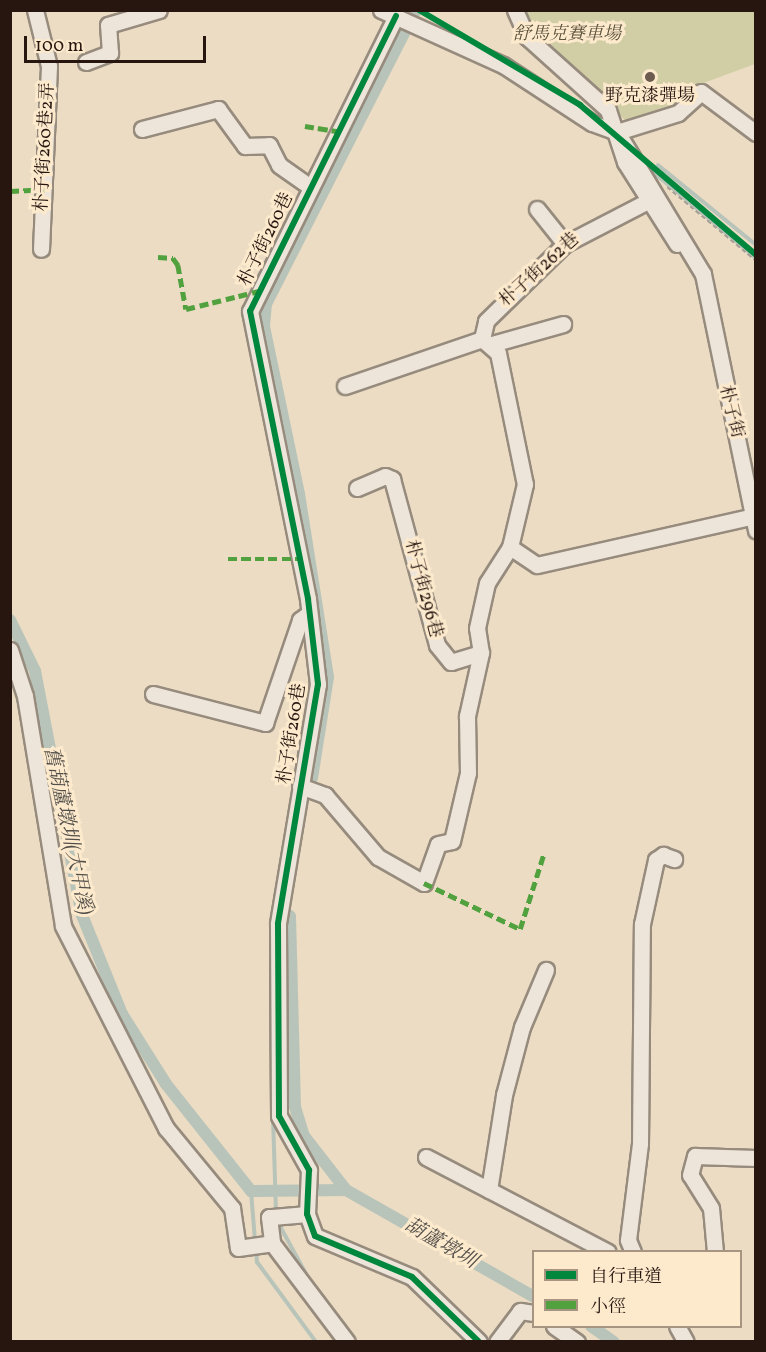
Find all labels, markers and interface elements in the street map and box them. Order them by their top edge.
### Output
scale bar [27,24,208,62]
park label: 舒馬克賽車場 [513,24,621,46]
text: 100 m [35,34,84,59]
marker: 野克漆彈場 [643,70,657,84]
street label: 朴子街260巷2弄 [32,82,60,212]
place label: 野克漆彈場 [605,86,695,108]
street label: 朴子街260巷 [235,190,299,290]
street label: 朴子街262巷 [495,229,585,313]
street label: 朴子街 [713,383,747,441]
street label: 朴子街296巷 [399,538,445,640]
street label: 朴子街260巷 [274,682,312,786]
water label: 舊葫蘆墩圳(大甲溪) [37,744,97,918]
water label: 葫蘆墩圳 [399,1214,481,1274]
legend [532,1250,742,1328]
text: 自行車道 [590,1265,662,1290]
text: 小徑 [590,1295,626,1320]

